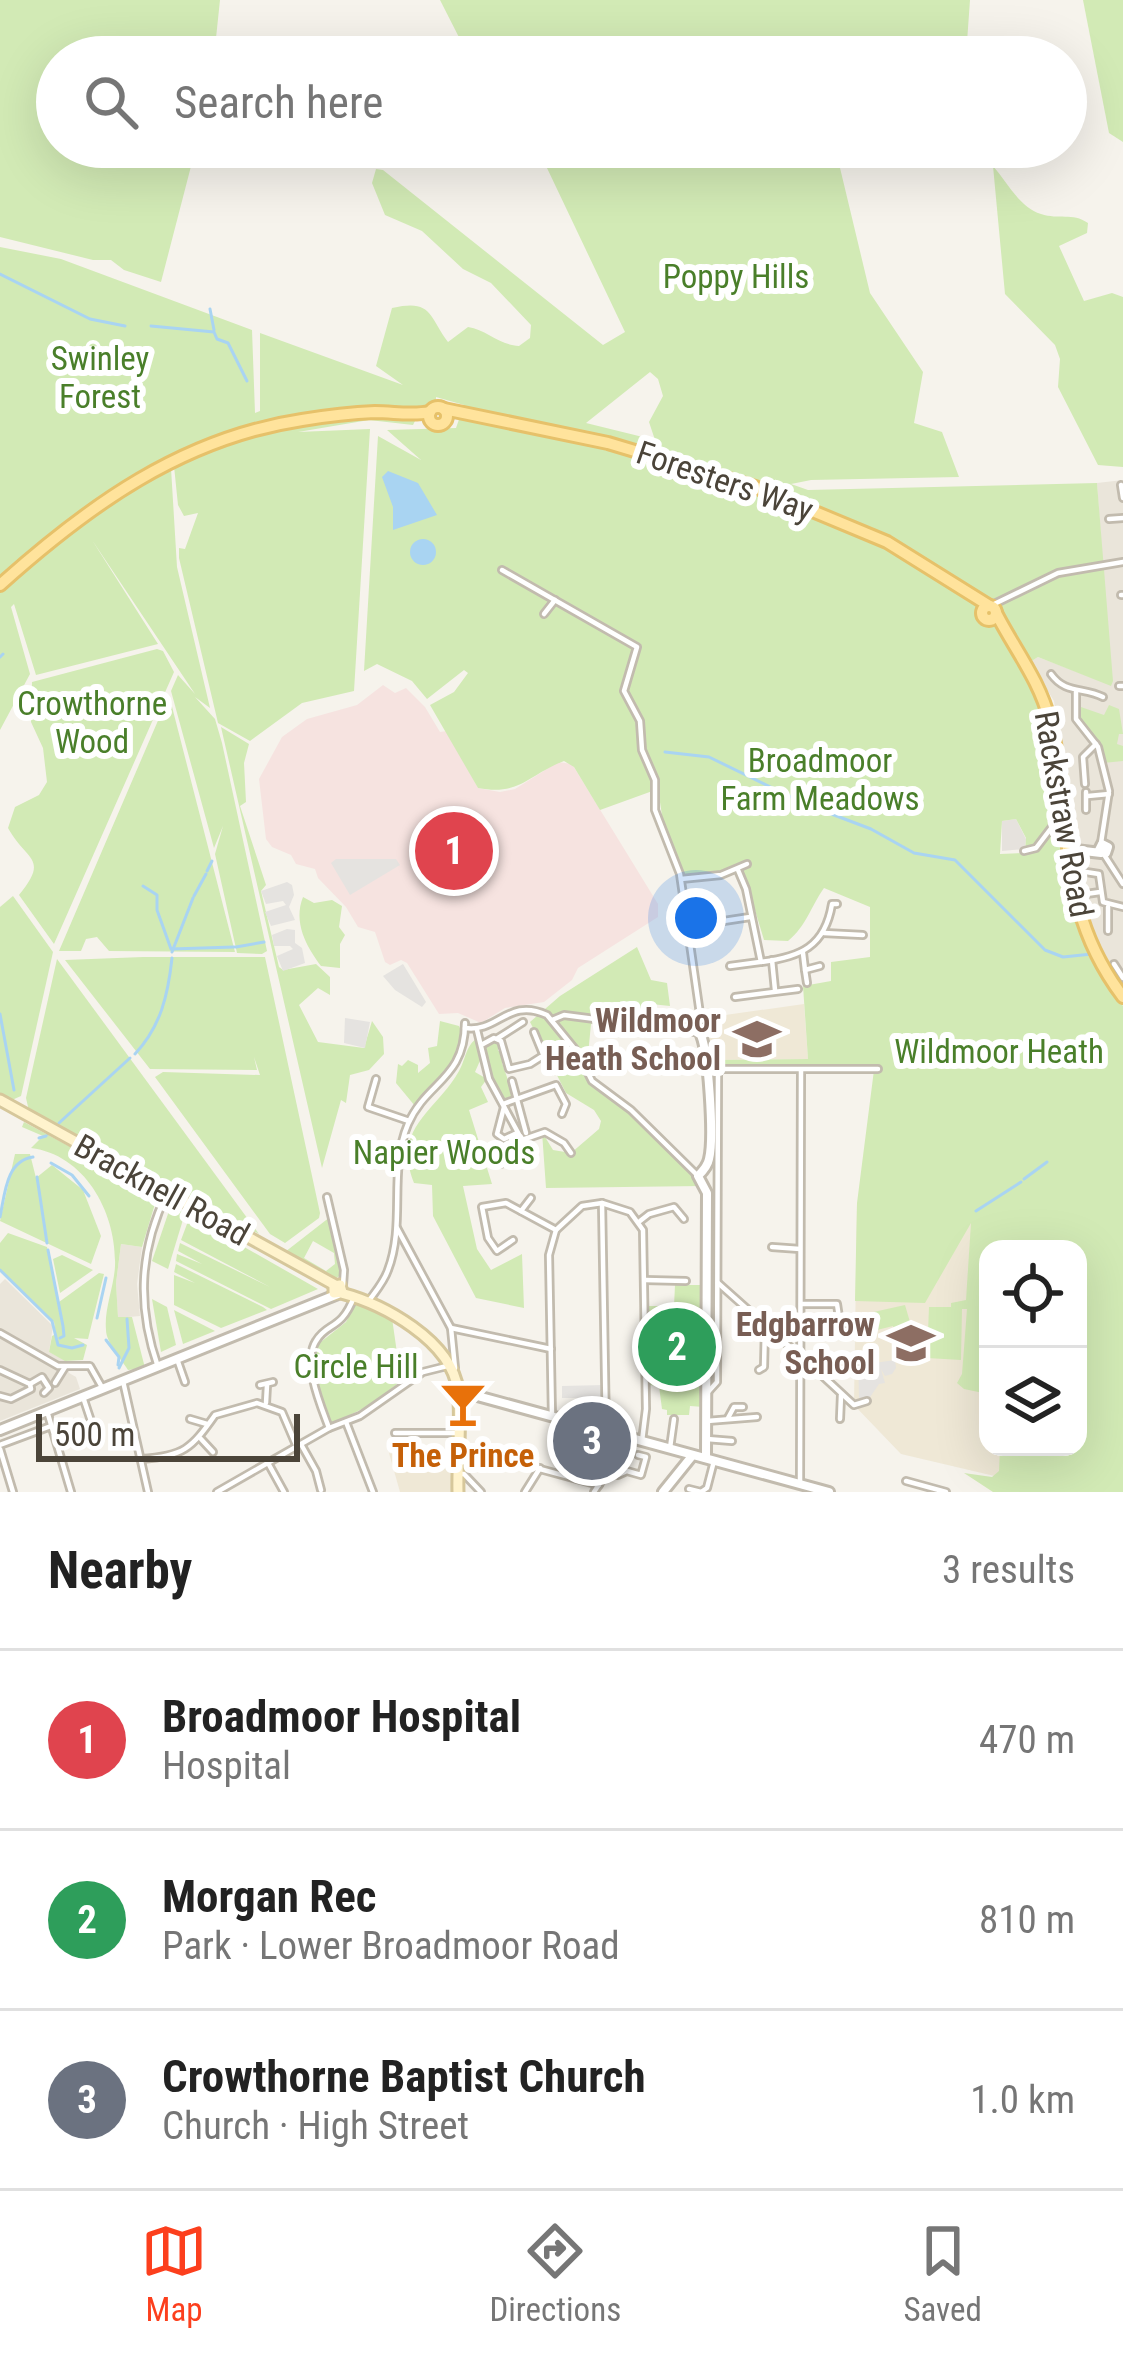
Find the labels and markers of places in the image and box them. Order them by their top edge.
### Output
pin: 1 [415,806,493,896]
place label: Wildmoor Heath School [545,1001,721,1078]
school or university icon: Wildmoor Heath School [732,1014,782,1064]
pin: 2 [638,1302,716,1392]
place label: Edgbarrow School [736,1305,875,1382]
school or university icon: Edgbarrow School [886,1318,936,1368]
bar icon: The Prince [438,1379,488,1429]
pin: 3 [553,1396,631,1486]
place label: The Prince [392,1436,534,1475]

